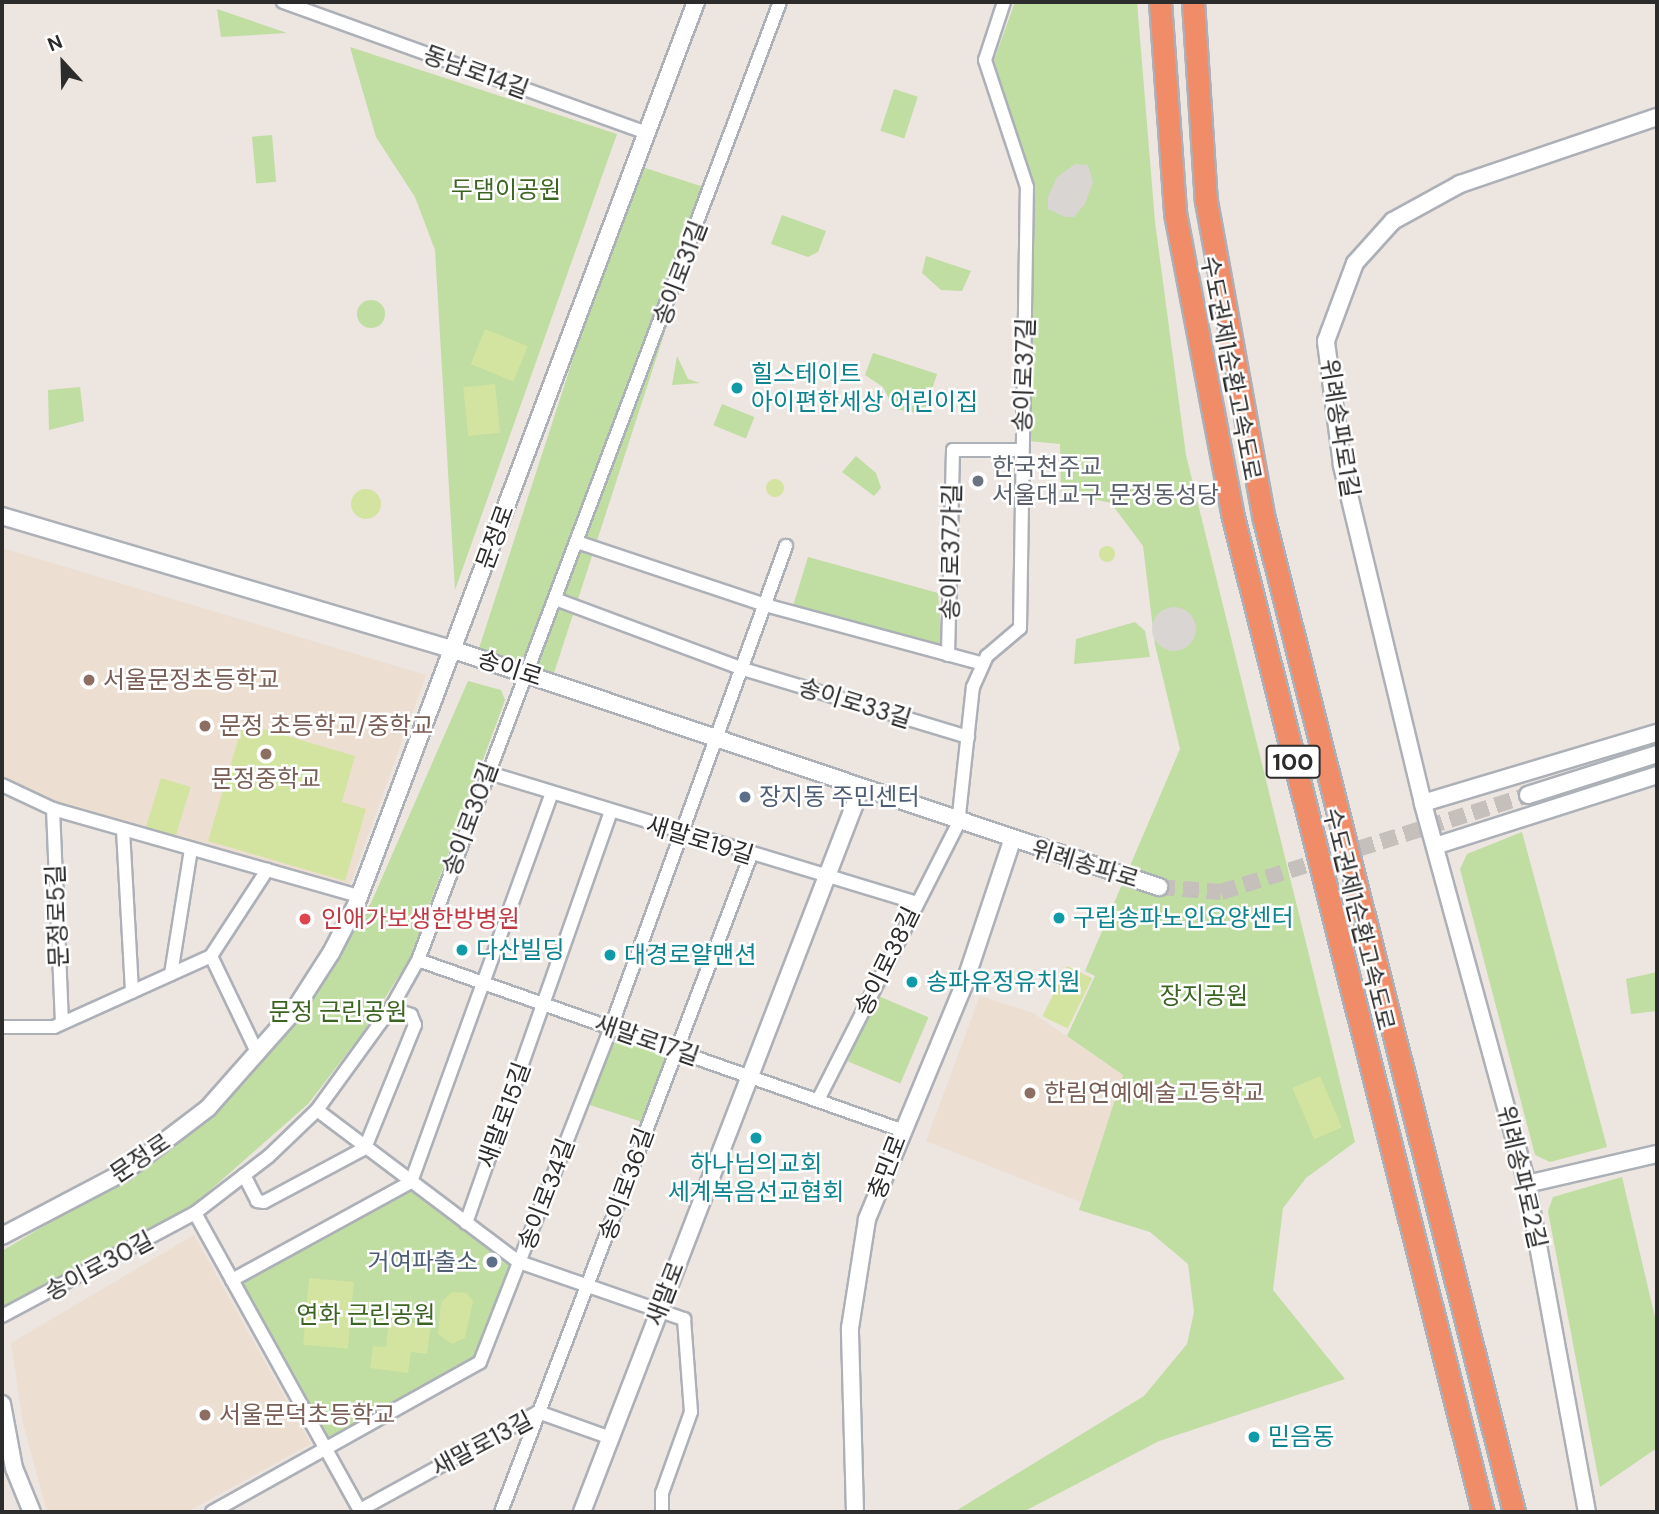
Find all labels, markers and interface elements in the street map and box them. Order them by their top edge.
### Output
north arrow [28,28,98,98]
text: N [44,29,66,57]
street label: 동남로14길 [419,40,533,104]
park label: 두댐이공원 [451,176,561,204]
street label: 송이로31길 [647,217,713,329]
street label: 수도권제1순환고속도로 [1195,253,1267,483]
street label: 송이로37길 [1008,317,1040,433]
street label: 위례송파로1길 [1315,357,1365,499]
place label: 힐스테이트 아이편한세상 어린이집 [751,360,978,416]
marker: 힐스테이트 아이편한세상 어린이집 [729,380,745,396]
place label: 한국천주교 서울대교구 문정동성당 [992,453,1219,509]
marker: 한국천주교 서울대교구 문정동성당 [970,473,986,489]
street label: 송이로37가길 [935,483,967,621]
street label: 문정로 [470,501,520,573]
street label: 송이로 [474,644,546,692]
place label: 서울문정초등학교 [103,666,280,694]
marker: 서울문정초등학교 [81,672,97,688]
street label: 송이로33길 [795,672,915,734]
place label: 문정 초등학교/중학교 [219,712,434,740]
marker: 문정 초등학교/중학교 [197,718,213,734]
road number: 100 [1265,742,1321,782]
marker: 문정중학교 [258,746,274,762]
street label: 송이로30길 [436,758,504,880]
place label: 문정중학교 [211,765,321,793]
place label: 장지동 주민센터 [759,783,920,811]
marker: 장지동 주민센터 [737,789,753,805]
street label: 수도권제1순환고속도로 [1317,805,1401,1033]
street label: 새말로19길 [643,810,757,870]
street label: 위례송파로 [1028,834,1142,894]
street label: 문정로5길 [41,864,73,968]
street label: 송이로38길 [848,902,926,1020]
place label: 구립송파노인요양센터 [1073,904,1294,932]
place label: 인애가보생한방병원 [321,905,520,933]
marker: 인애가보생한방병원 [295,909,315,929]
marker: 구립송파노인요양센터 [1051,910,1067,926]
place label: 다산빌딩 [476,936,564,964]
place label: 대경로얄맨션 [624,941,756,969]
marker: 다산빌딩 [454,942,470,958]
marker: 대경로얄맨션 [602,947,618,963]
place label: 송파유정유치원 [926,968,1081,996]
marker: 송파유정유치원 [904,974,920,990]
park label: 장지공원 [1160,982,1248,1010]
park label: 문정 근린공원 [269,998,407,1026]
street label: 새말로17길 [591,1009,703,1071]
street label: 새말로15길 [472,1058,536,1172]
place label: 한림연예예술고등학교 [1044,1079,1265,1107]
marker: 한림연예예술고등학교 [1022,1085,1038,1101]
street label: 위례송파로2길 [1492,1102,1552,1252]
street label: 송이로36길 [592,1124,660,1244]
street label: 문정로 [104,1128,176,1188]
marker: 하나님의교회 세계복음선교협회 [748,1130,764,1146]
street label: 충민로 [862,1131,912,1203]
street label: 송이로34길 [512,1134,580,1254]
place label: 하나님의교회 세계복음선교협회 [668,1150,844,1206]
street label: 송이로30길 [40,1225,158,1307]
place label: 거여파출소 [368,1248,478,1276]
marker: 거여파출소 [484,1254,500,1270]
street label: 새말로 [640,1258,690,1330]
park label: 연화 근린공원 [297,1301,435,1329]
place label: 서울문덕초등학교 [219,1401,396,1429]
street label: 새말로13길 [427,1405,537,1483]
marker: 서울문덕초등학교 [197,1407,213,1423]
place label: 믿음동 [1268,1423,1334,1451]
marker: 믿음동 [1246,1429,1262,1445]

